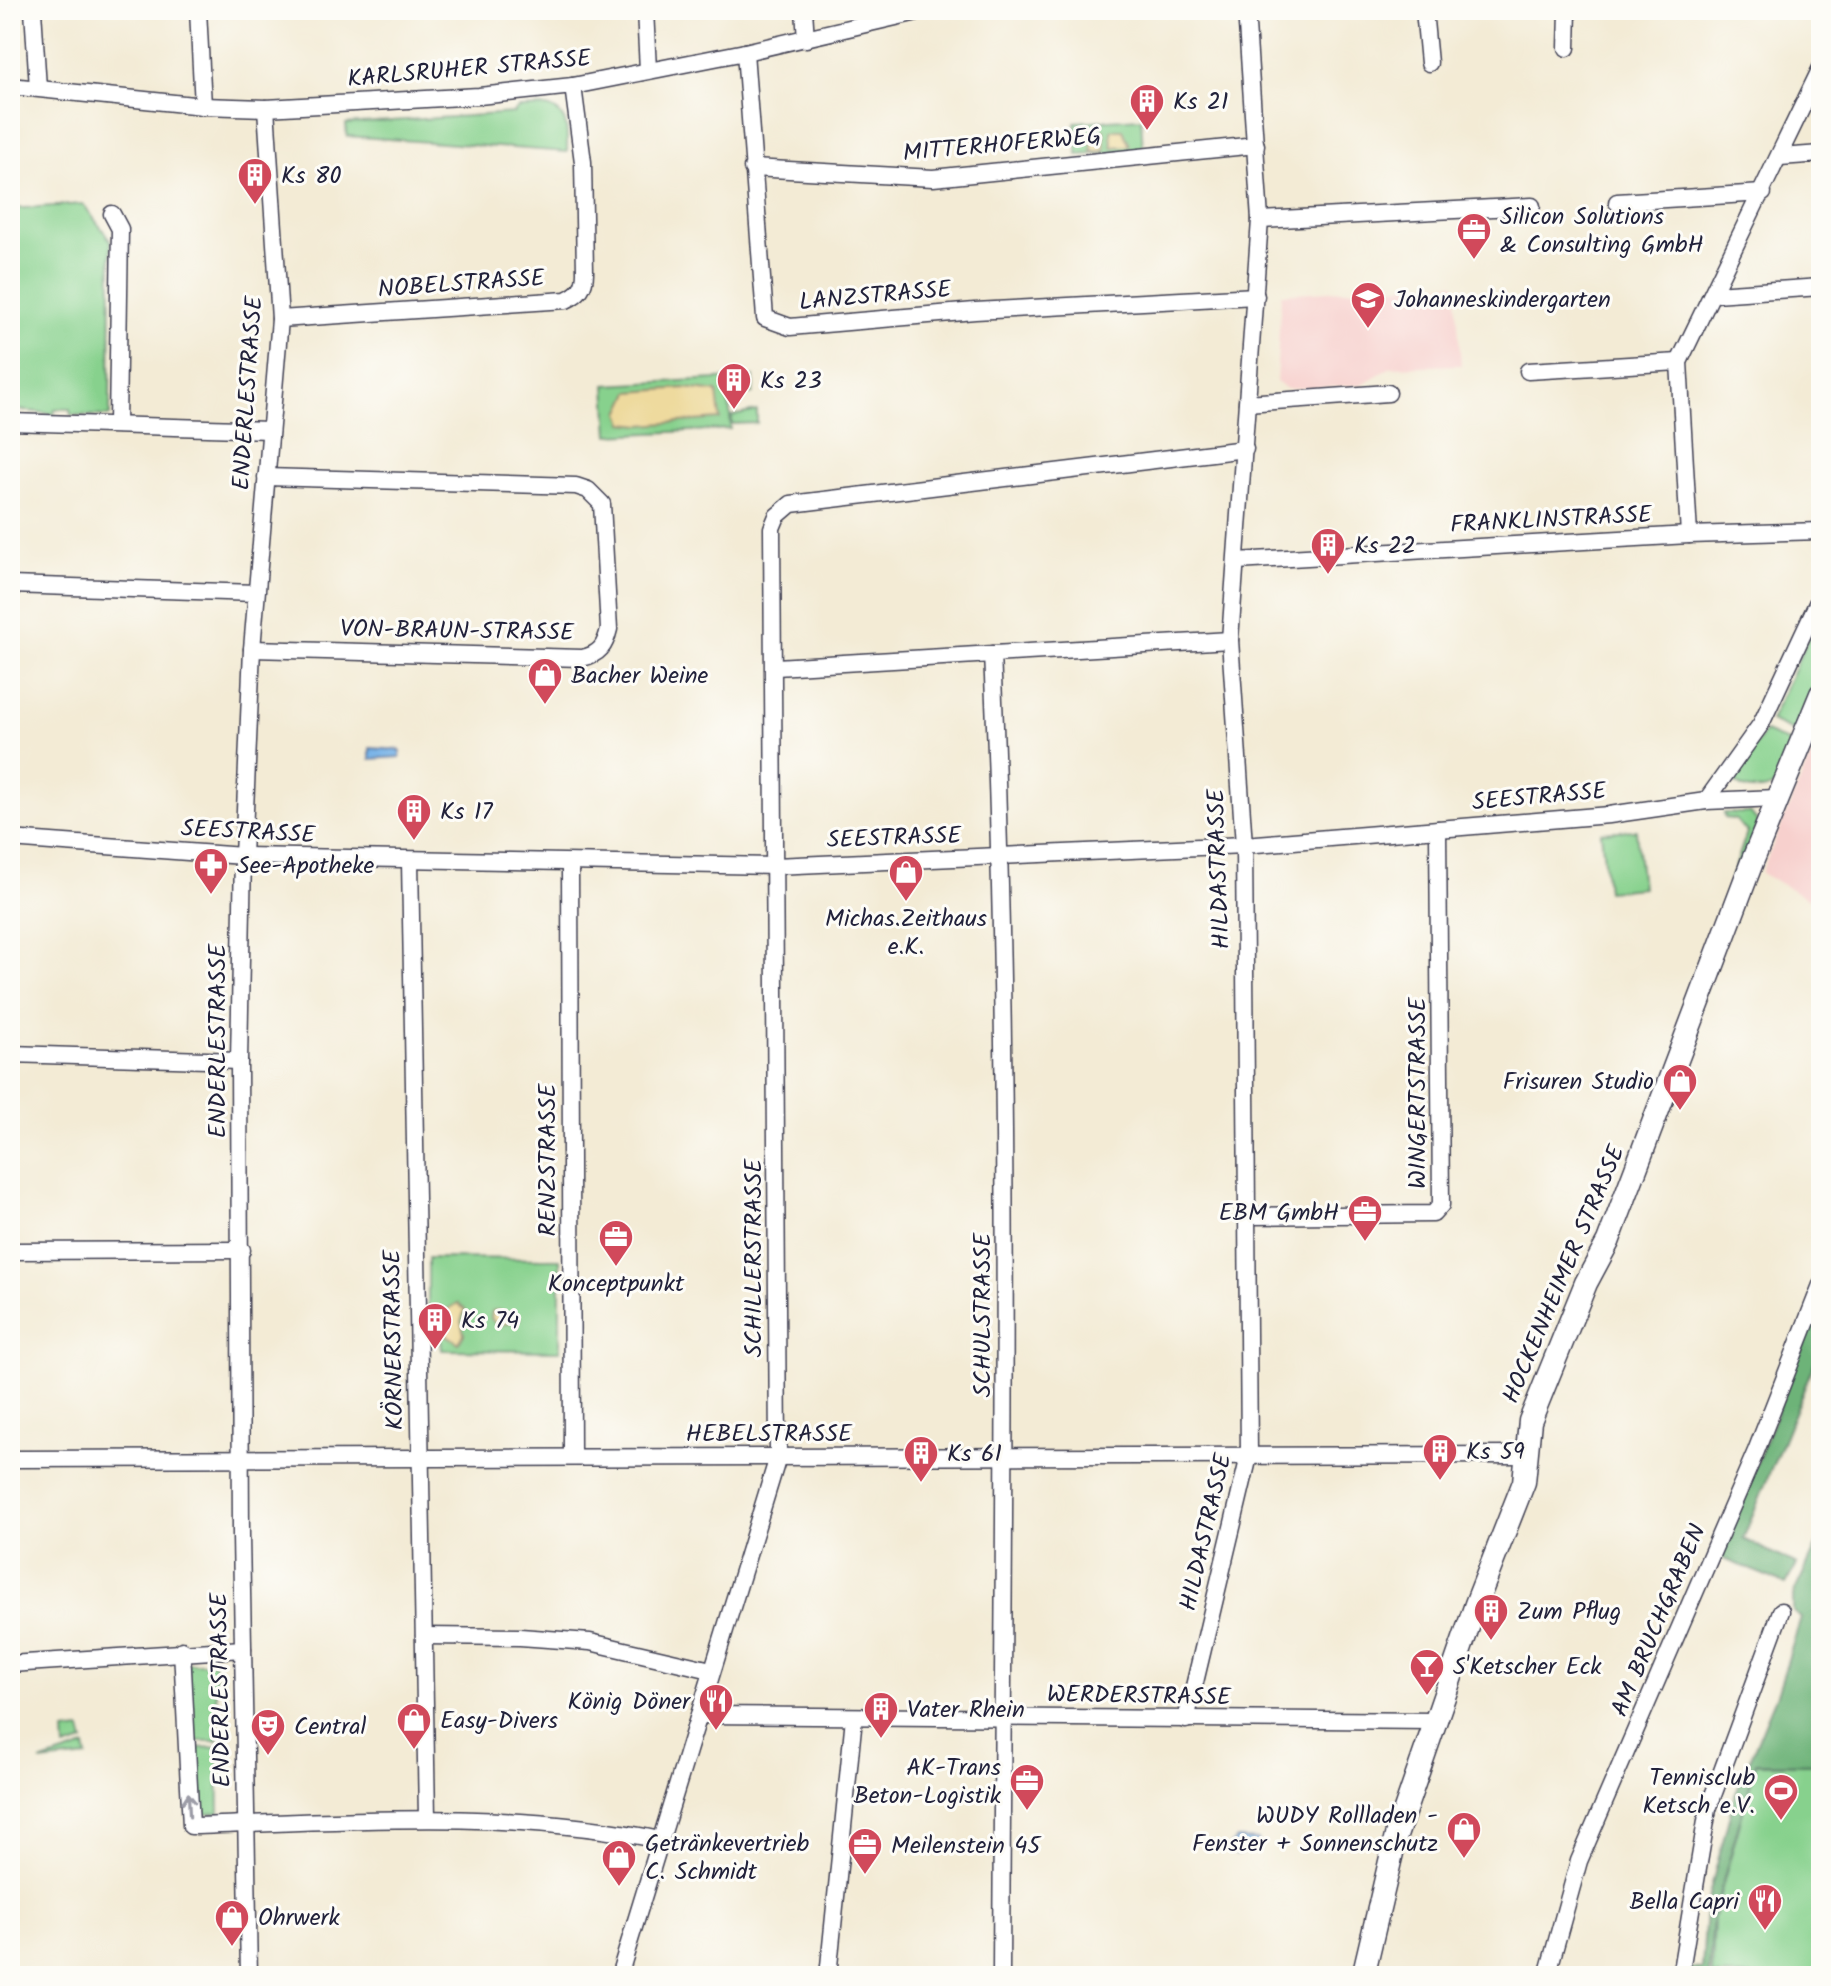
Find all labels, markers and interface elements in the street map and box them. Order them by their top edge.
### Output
street label: KARLSRUHER STRASSE [346,39,594,100]
building icon: Ks 21 [1128,82,1166,132]
place label: Ks 21 [1173,83,1229,122]
street label: MITTERHOFERWEG [901,117,1103,174]
building icon: Ks 80 [236,156,274,206]
place label: Ks 80 [281,157,341,196]
place label: Silicon Solutions & Consulting GmbH [1500,198,1703,265]
office icon: Silicon Solutions & Consulting GmbH [1455,211,1493,261]
street label: NOBELSTRASSE [376,259,547,310]
street label: LANZSTRASSE [797,270,954,323]
school or university icon: Johanneskindergarten [1349,280,1387,330]
place label: Johanneskindergarten [1394,281,1611,320]
street label: ENDERLESTRASSE [222,294,275,492]
building icon: Ks 23 [715,361,753,411]
place label: Ks 23 [760,362,822,401]
street label: FRANKLINSTRASSE [1449,496,1654,545]
building icon: Ks 22 [1309,526,1347,576]
place label: Ks 22 [1354,527,1416,566]
street label: VON-BRAUN-STRASSE [340,610,575,653]
shop icon: Bacher Weine [526,656,564,706]
place label: Bacher Weine [571,657,709,696]
street label: SEESTRASSE [1470,772,1609,823]
street label: HILDASTRASSE [1197,787,1242,950]
building icon: Ks 17 [395,792,433,842]
place label: Ks 17 [440,793,494,832]
street label: SEESTRASSE [180,810,317,856]
street label: SEESTRASSE [826,817,963,860]
pharmacy icon: See-Apotheke [192,846,230,896]
place label: See-Apotheke [237,847,375,886]
shop icon: Michas.Zeithaus e.K. [887,853,925,903]
place label: Michas.Zeithaus e.K. [825,900,987,967]
street label: ENDERLESTRASSE [199,943,238,1138]
street label: WINGERTSTRASSE [1399,996,1438,1189]
shop icon: Frisuren Studio [1661,1062,1699,1112]
place label: Frisuren Studio [1503,1063,1654,1102]
street label: RENZSTRASSE [529,1083,568,1236]
street label: HOCKENHEIMER STRASSE [1492,1138,1637,1410]
street label: SCHILLERSTRASSE [735,1158,774,1357]
office icon: EBM GmbH [1346,1193,1384,1243]
place label: EBM GmbH [1219,1194,1339,1233]
office icon: Konceptpunkt [597,1218,635,1268]
street label: SCHULSTRASSE [964,1232,1003,1397]
street label: KÖRNERSTRASSE [373,1248,416,1431]
place label: Konceptpunkt [548,1265,685,1304]
building icon: Ks 74 [416,1301,454,1351]
place label: Ks 74 [461,1302,519,1341]
street label: HEBELSTRASSE [686,1415,853,1454]
building icon: Ks 59 [1421,1432,1459,1482]
place label: Ks 59 [1466,1433,1525,1472]
building icon: Ks 61 [902,1434,940,1484]
place label: Ks 61 [947,1435,1002,1474]
street label: HILDASTRASSE [1169,1449,1244,1615]
street label: AM BRUCHGRABEN [1601,1518,1718,1723]
street label: ENDERLESTRASSE [200,1591,243,1788]
building icon: Zum Pflug [1472,1592,1510,1642]
place label: Zum Pflug [1517,1593,1621,1632]
bar icon: S'Ketscher Eck [1408,1647,1446,1697]
place label: S'Ketscher Eck [1453,1648,1602,1687]
street label: WERDERSTRASSE [1047,1675,1232,1718]
restaurant icon: König Döner [697,1682,735,1732]
place label: König Döner [568,1683,692,1722]
building icon: Vater Rhein [862,1690,900,1740]
place label: Vater Rhein [907,1691,1025,1730]
shop icon: Easy-Divers [395,1701,433,1751]
place label: Easy-Divers [440,1702,558,1741]
theatre icon: Central [249,1707,287,1757]
place label: Central [294,1708,366,1747]
place label: AK-Trans Beton-Logistik [853,1749,1002,1816]
place label: Tennisclub Ketsch e.V. [1642,1759,1755,1826]
office icon: AK-Trans Beton-Logistik [1008,1762,1046,1812]
sports icon: Tennisclub Ketsch e.V. [1762,1772,1800,1822]
one-way arrow [182,1792,197,1819]
place label: WUDY Rollladen - Fenster + Sonnenschutz [1192,1797,1438,1864]
shop icon: WUDY Rollladen - Fenster + Sonnenschutz [1445,1810,1483,1860]
place label: Getränkevertrieb C. Schmidt [645,1825,809,1892]
office icon: Meilenstein 45 [846,1826,884,1876]
place label: Meilenstein 45 [891,1827,1043,1866]
shop icon: Getränkevertrieb C. Schmidt [600,1838,638,1888]
restaurant icon: Bella Capri [1746,1882,1784,1932]
place label: Bella Capri [1630,1883,1740,1922]
shop icon: Ohrwerk [213,1898,251,1948]
place label: Ohrwerk [258,1899,340,1938]

